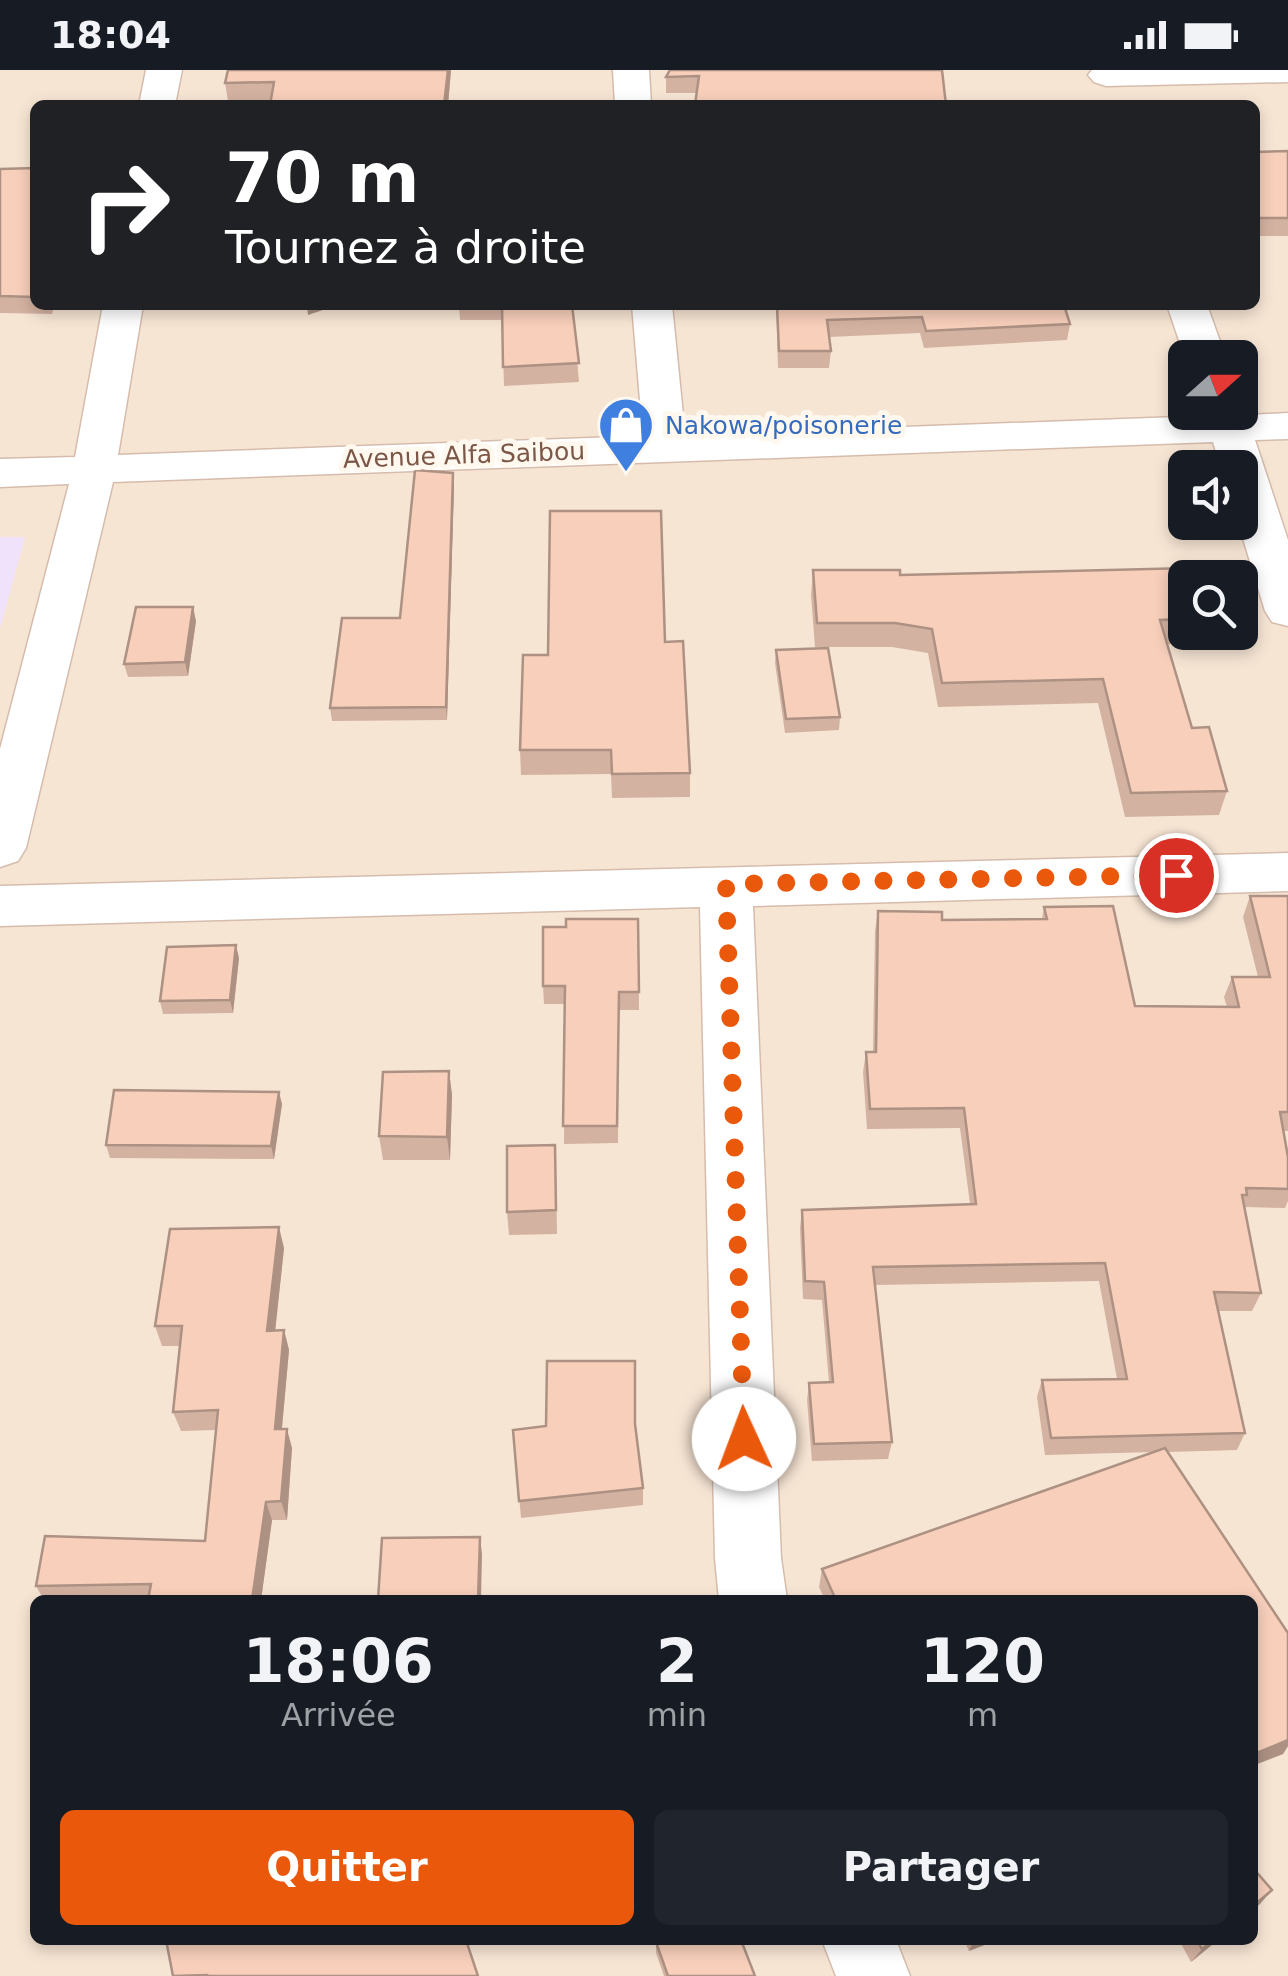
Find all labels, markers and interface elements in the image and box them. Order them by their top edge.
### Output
text: 18:04 [50,13,171,57]
text: 70 m [225,137,420,219]
icon: right [60,140,190,270]
text: Tournez à droite [225,221,586,274]
north arrow [1168,340,1258,430]
map controls [1168,340,1258,650]
shop icon: Nakowa/poisonerie [596,395,656,474]
place label: Nakowa/poisonerie [665,411,902,440]
street label: Avenue Alfa Saibou [343,436,585,474]
button: sound [1168,450,1258,540]
button: search [1168,560,1258,650]
pin [1134,833,1219,918]
icon: arrive [1149,848,1204,903]
position arrow [692,1387,796,1491]
text: 18:06 [243,1626,434,1696]
text: 2 [656,1626,698,1696]
text: 120 [920,1626,1045,1696]
text: Arrivée [281,1696,396,1734]
text: min [647,1696,707,1734]
text: m [967,1696,998,1734]
button: Quitter [60,1810,634,1925]
button: Partager [654,1810,1228,1925]

